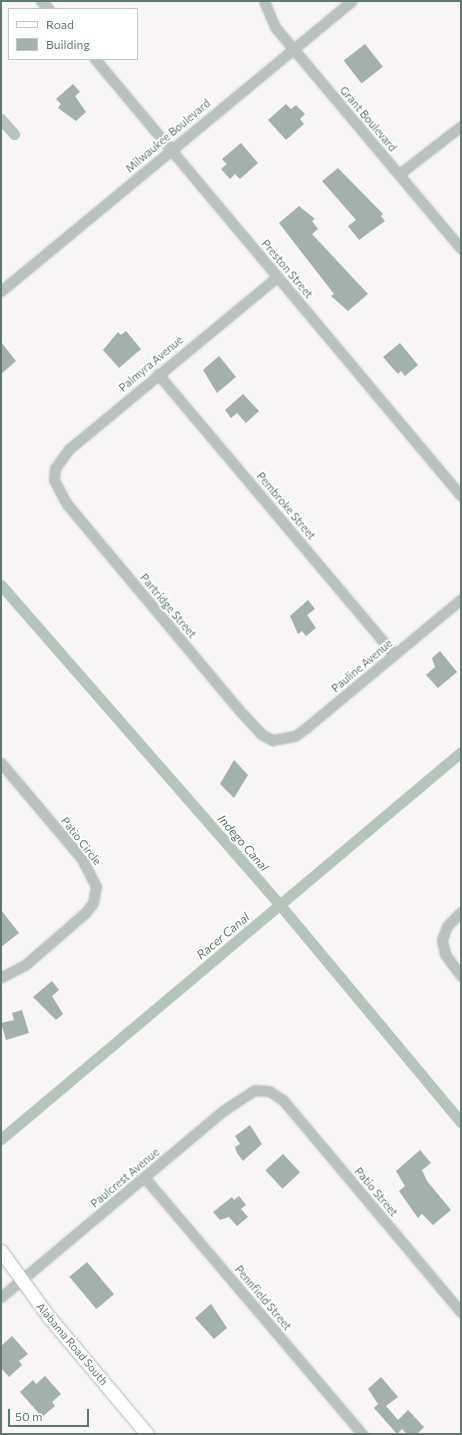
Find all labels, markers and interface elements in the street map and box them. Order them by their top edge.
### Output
legend [8,8,138,60]
text: Road [46,17,74,31]
text: Building [46,37,90,51]
street label: Grant Boulevard [337,84,399,154]
street label: Milwaukee Boulevard [123,97,213,175]
street label: Preston Street [259,237,315,301]
street label: Palmyra Avenue [116,333,186,395]
street label: Pembroke Street [254,470,318,542]
street label: Partridge Street [137,571,199,641]
street label: Pauline Avenue [329,637,395,695]
water label: Indego Canal [215,812,271,874]
street label: Patio Circle [58,814,104,868]
water label: Racer Canal [194,910,252,962]
street label: Paulcrest Avenue [88,1146,162,1210]
street label: Patio Street [352,1165,400,1219]
street label: Pennfield Street [232,1263,294,1333]
street label: Alabama Road South [34,1300,110,1388]
scale bar [10,1401,91,1427]
text: 50 m [15,1409,43,1423]

